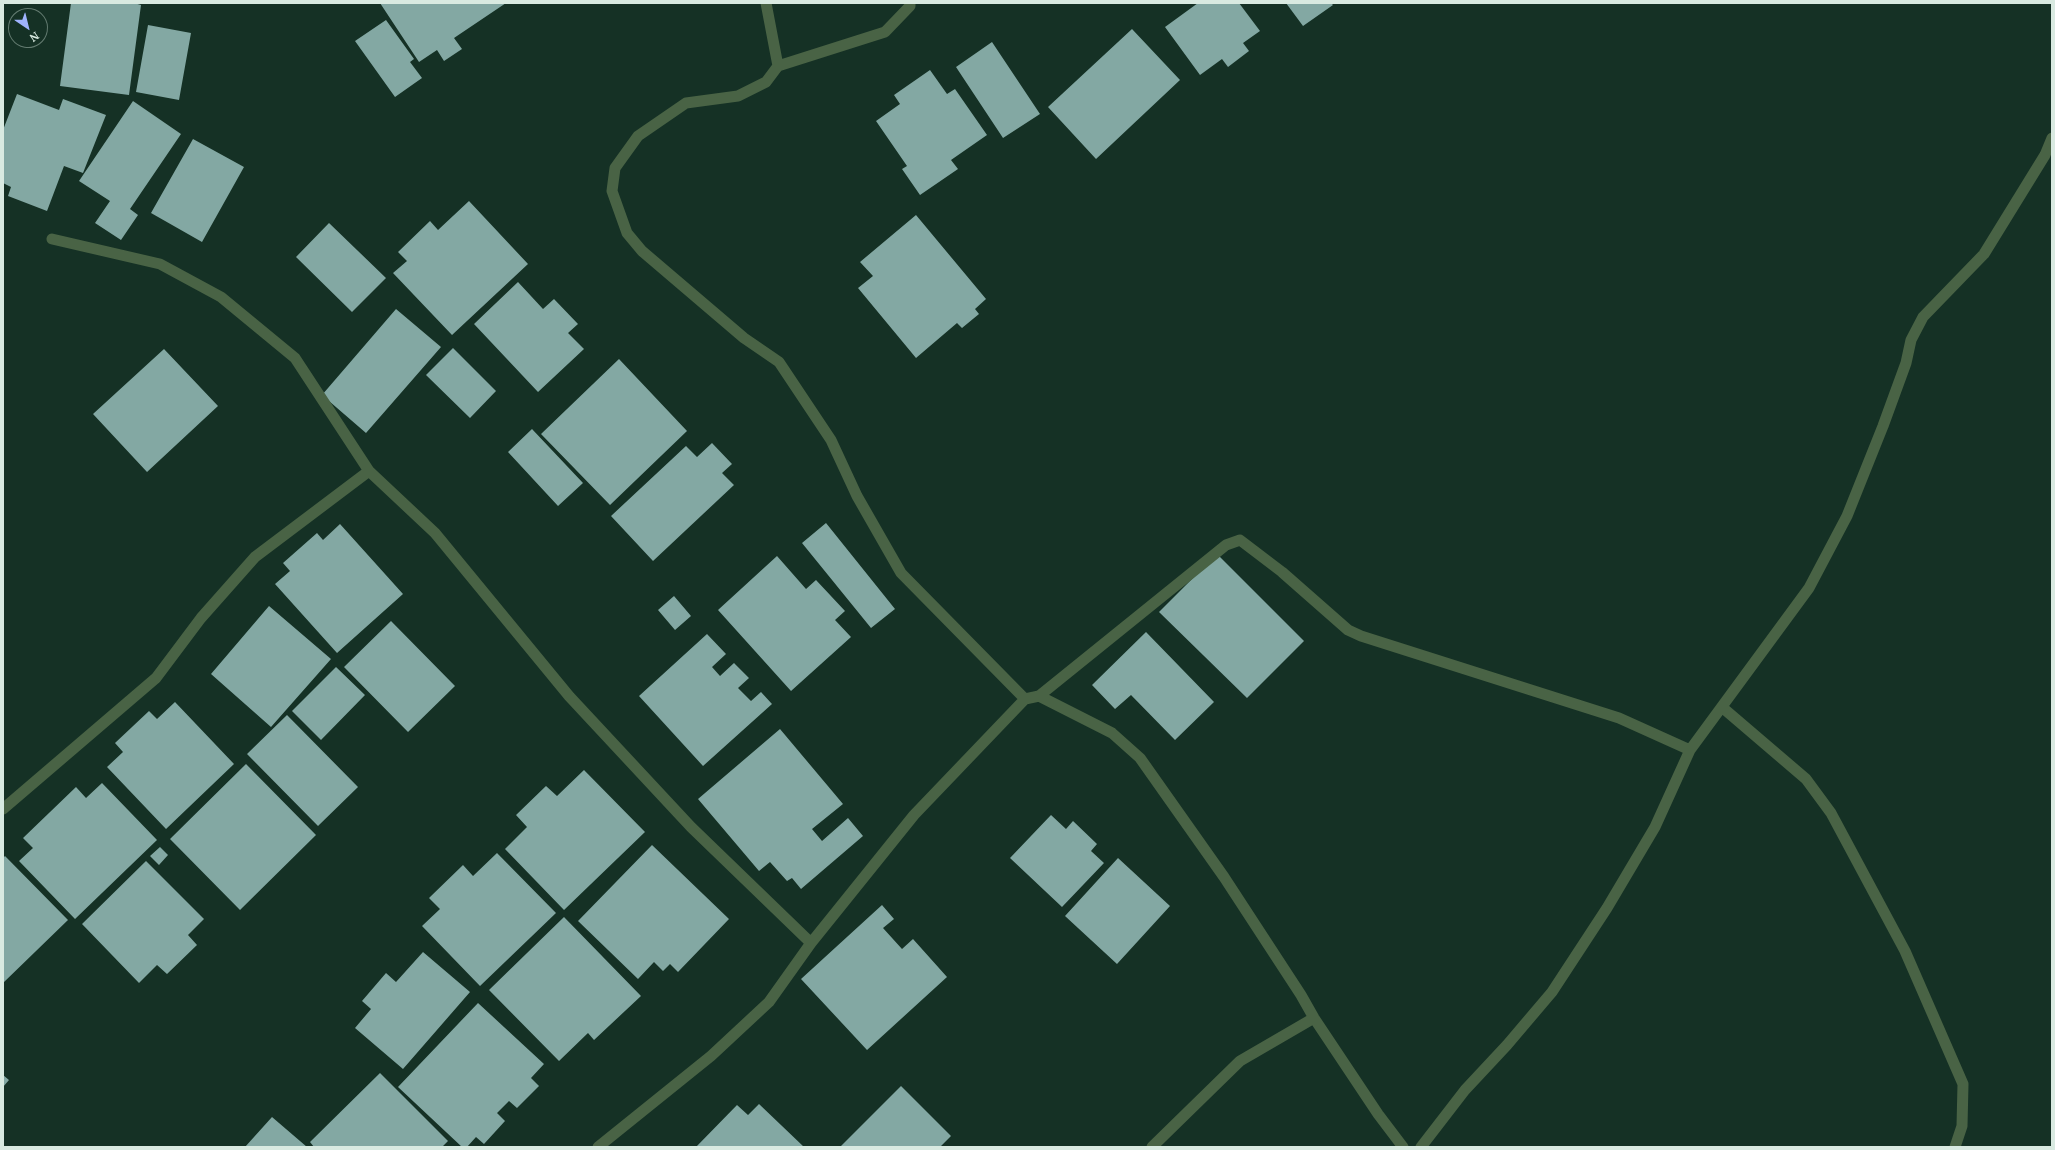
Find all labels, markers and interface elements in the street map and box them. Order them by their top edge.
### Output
north arrow [8,8,48,48]
text: N [27,29,42,45]

